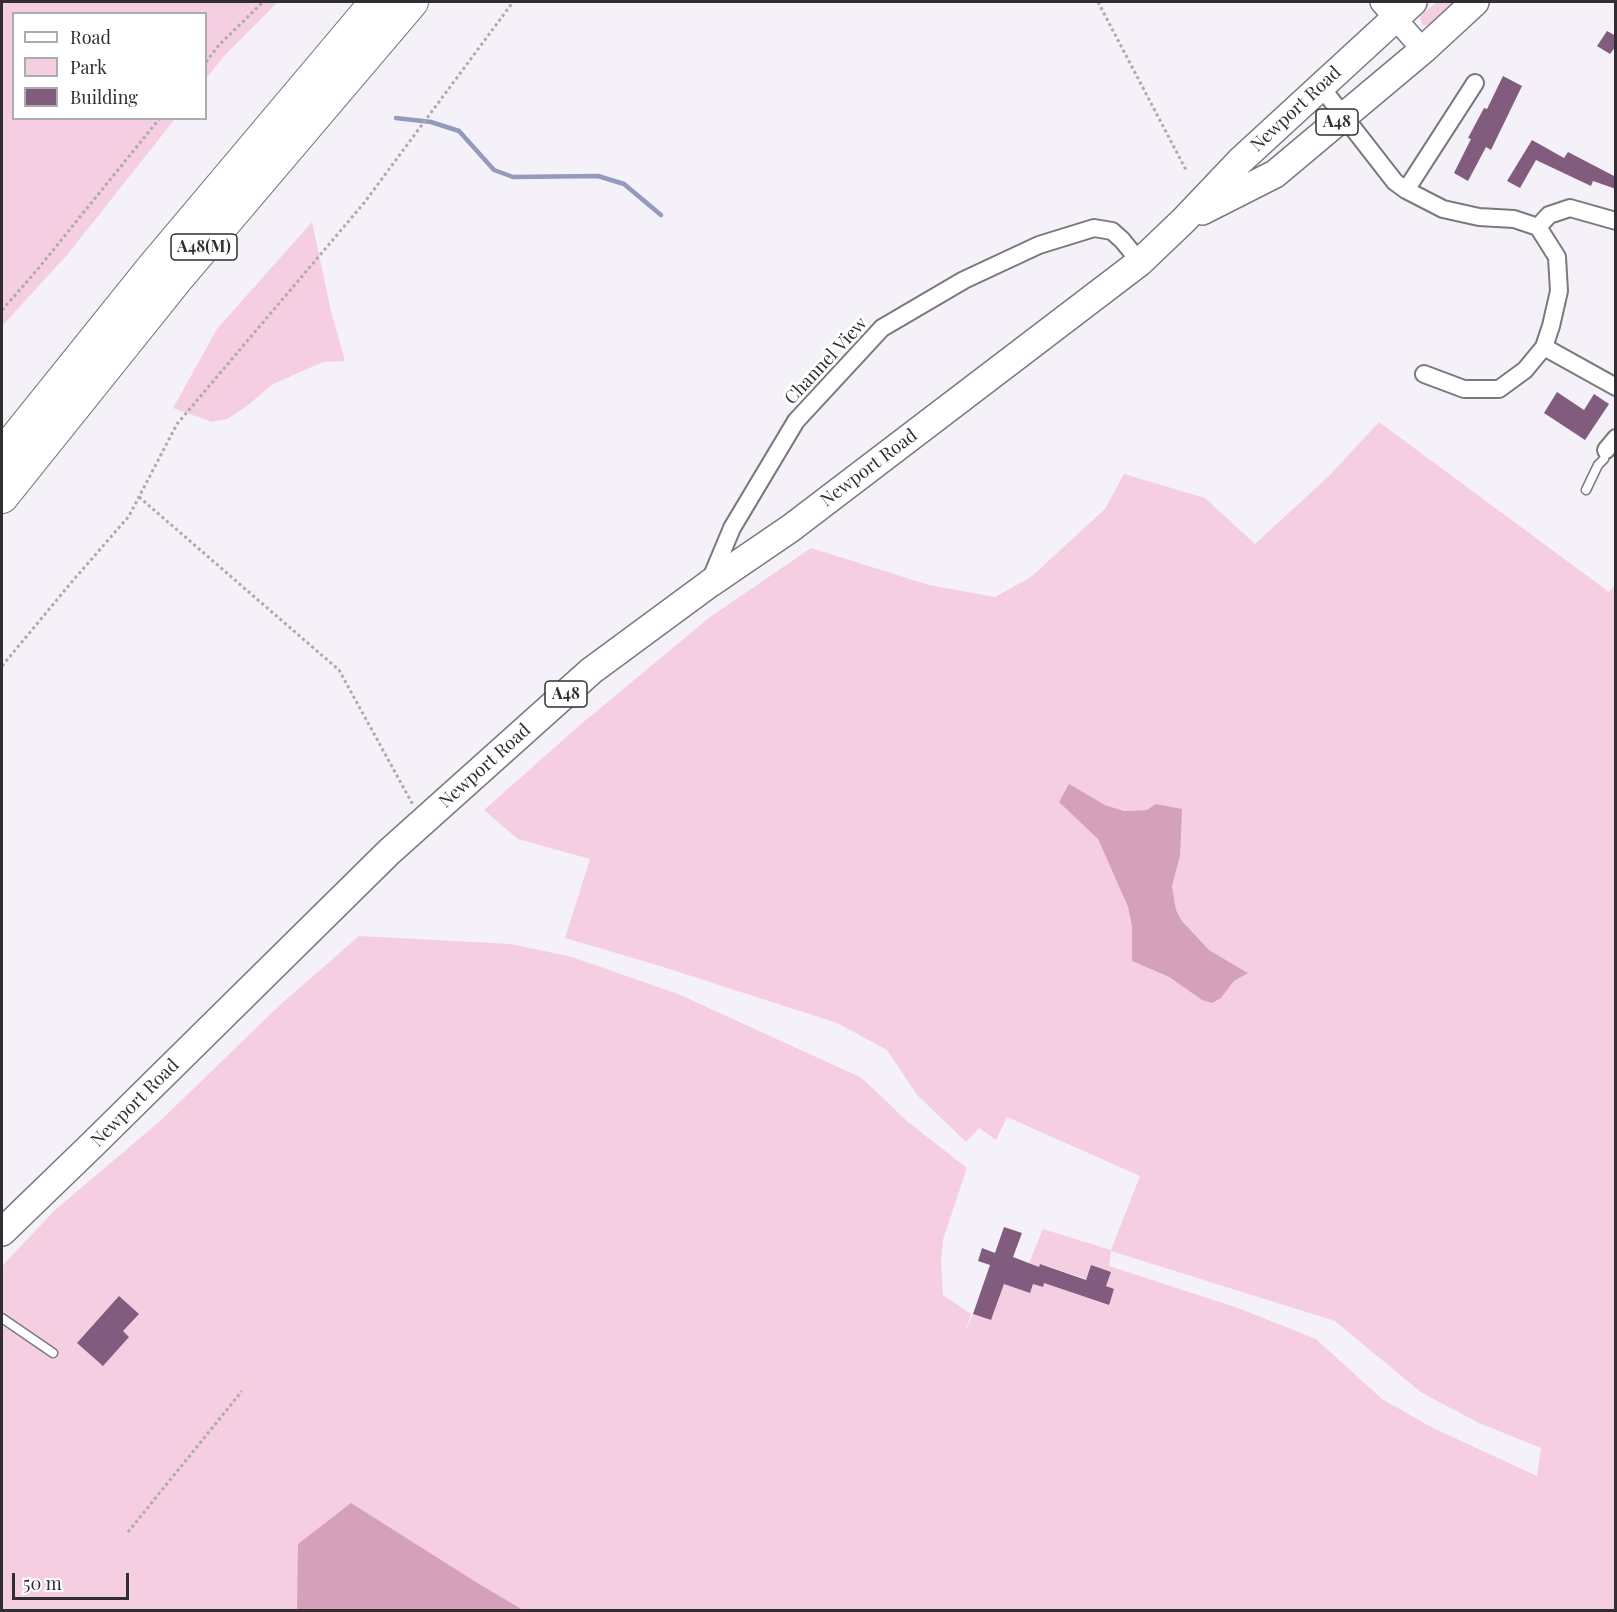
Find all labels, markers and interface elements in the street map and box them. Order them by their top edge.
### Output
legend [12,12,207,120]
text: Road [70,25,111,49]
text: Park [70,55,107,79]
street label: Newport Road [1246,62,1346,156]
text: Building [70,85,138,109]
road number: A48 [1316,109,1358,135]
road number: A48(M) [171,234,237,260]
street label: Channel View [780,313,872,409]
street label: Newport Road [816,425,922,511]
road number: A48 [545,681,587,707]
street label: Newport Road [435,719,535,813]
street label: Newport Road [87,1055,183,1151]
scale bar [15,1561,132,1599]
text: 50 m [23,1571,62,1595]

